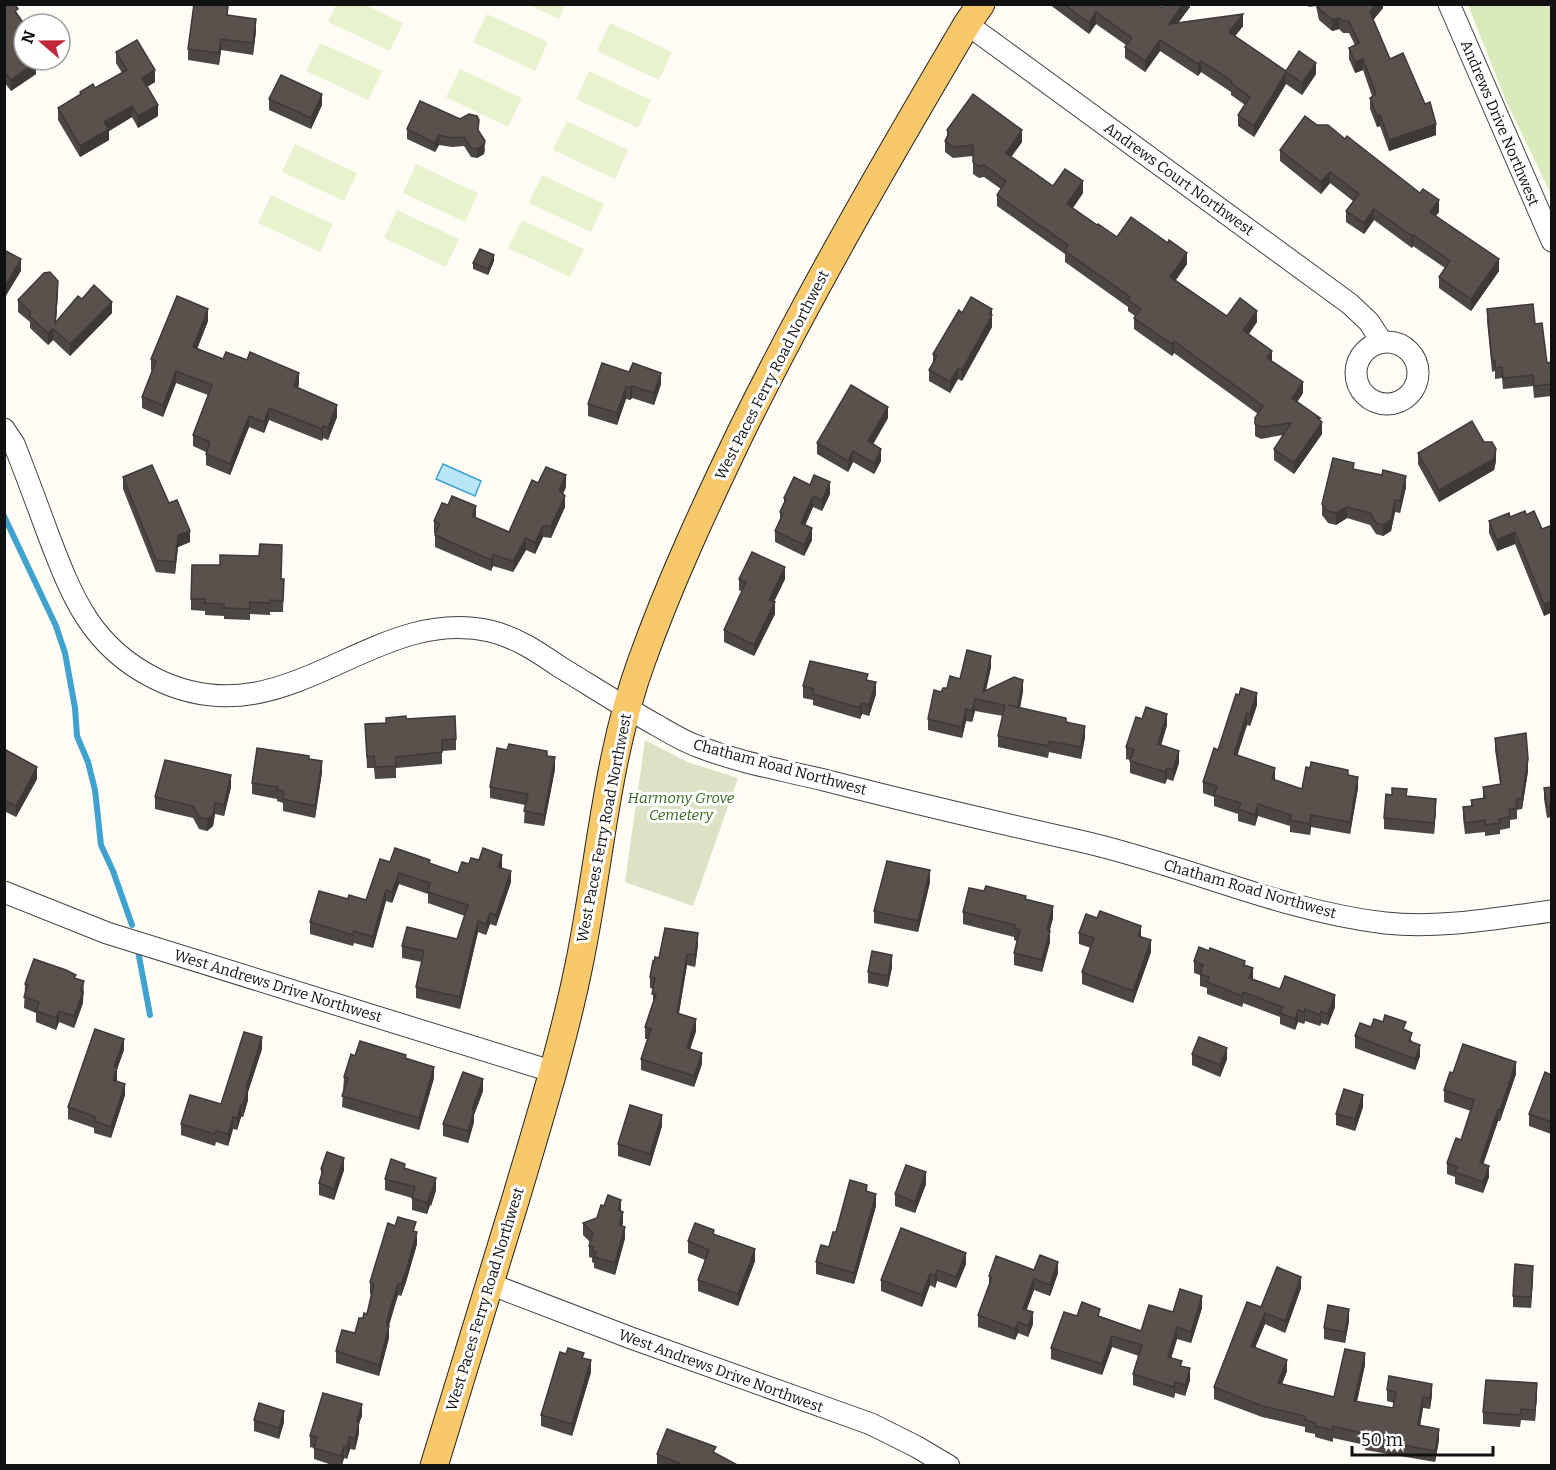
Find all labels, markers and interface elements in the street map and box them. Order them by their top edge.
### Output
north arrow [12,12,72,72]
text: N [17,28,39,46]
street label: Andrews Drive Northwest [1457,37,1543,209]
street label: Andrews Court Northwest [1101,119,1258,240]
street label: West Paces Ferry Road Northwest [711,267,833,483]
street label: West Paces Ferry Road Northwest [573,712,635,944]
street label: Chatham Road Northwest [691,735,869,799]
park label: Harmony Grove Cemetery [628,789,735,824]
street label: Chatham Road Northwest [1162,856,1339,922]
street label: West Andrews Drive Northwest [172,946,385,1026]
street label: West Paces Ferry Road Northwest [442,1185,528,1413]
street label: West Andrews Drive Northwest [616,1326,826,1417]
scale bar [1352,1419,1493,1457]
text: 50 m [1361,1429,1403,1451]

